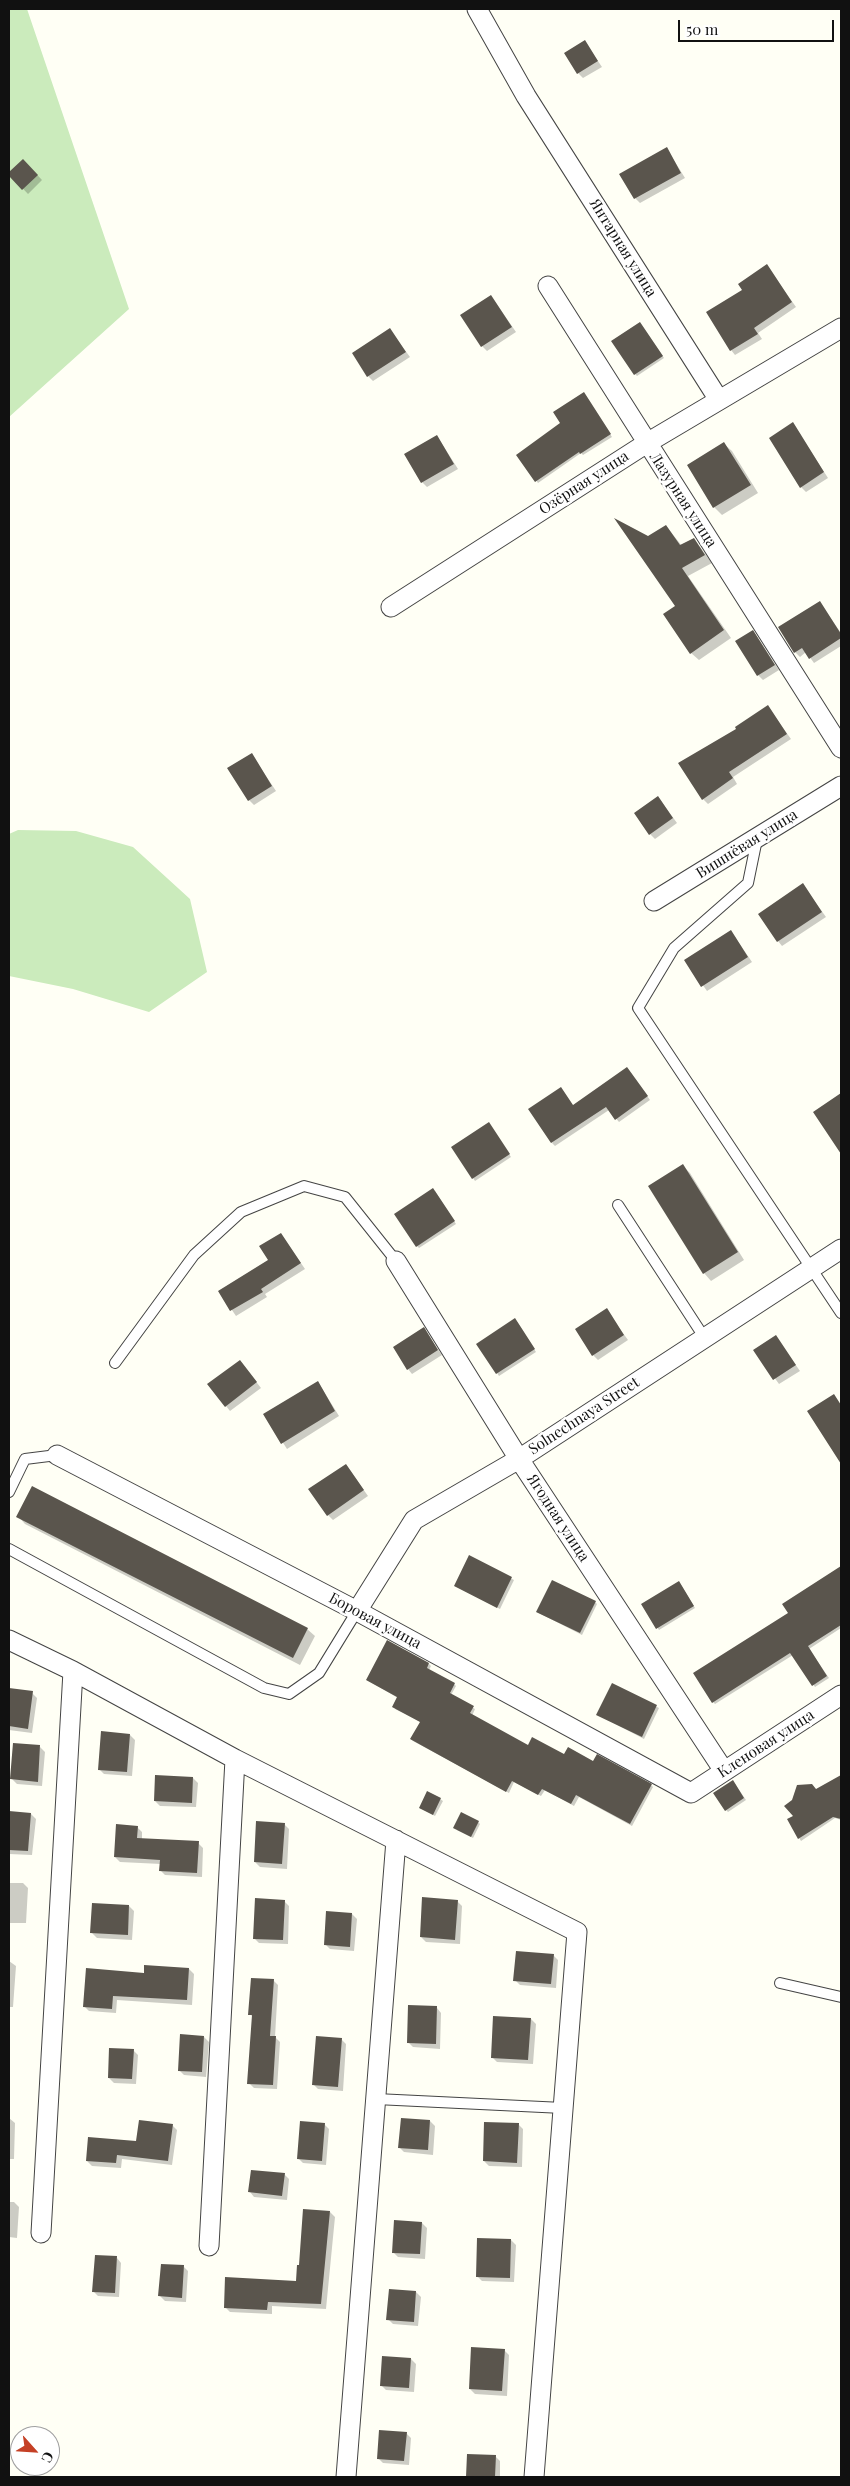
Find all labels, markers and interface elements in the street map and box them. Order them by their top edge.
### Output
scale bar [680,10,836,42]
text: 50 m [686,19,718,39]
street label: Янтарная улица [586,196,660,300]
street label: Озёрная улица [536,447,632,519]
street label: Лазурная улица [646,449,720,551]
street label: Вишнёвая улица [693,806,801,882]
street label: Solnechnaya Street [525,1373,643,1459]
street label: Ягодная улица [523,1471,593,1565]
street label: Боровая улица [326,1589,424,1653]
street label: Кленовая улица [714,1706,818,1782]
north arrow [10,2426,60,2476]
text: С [37,2449,59,2466]

